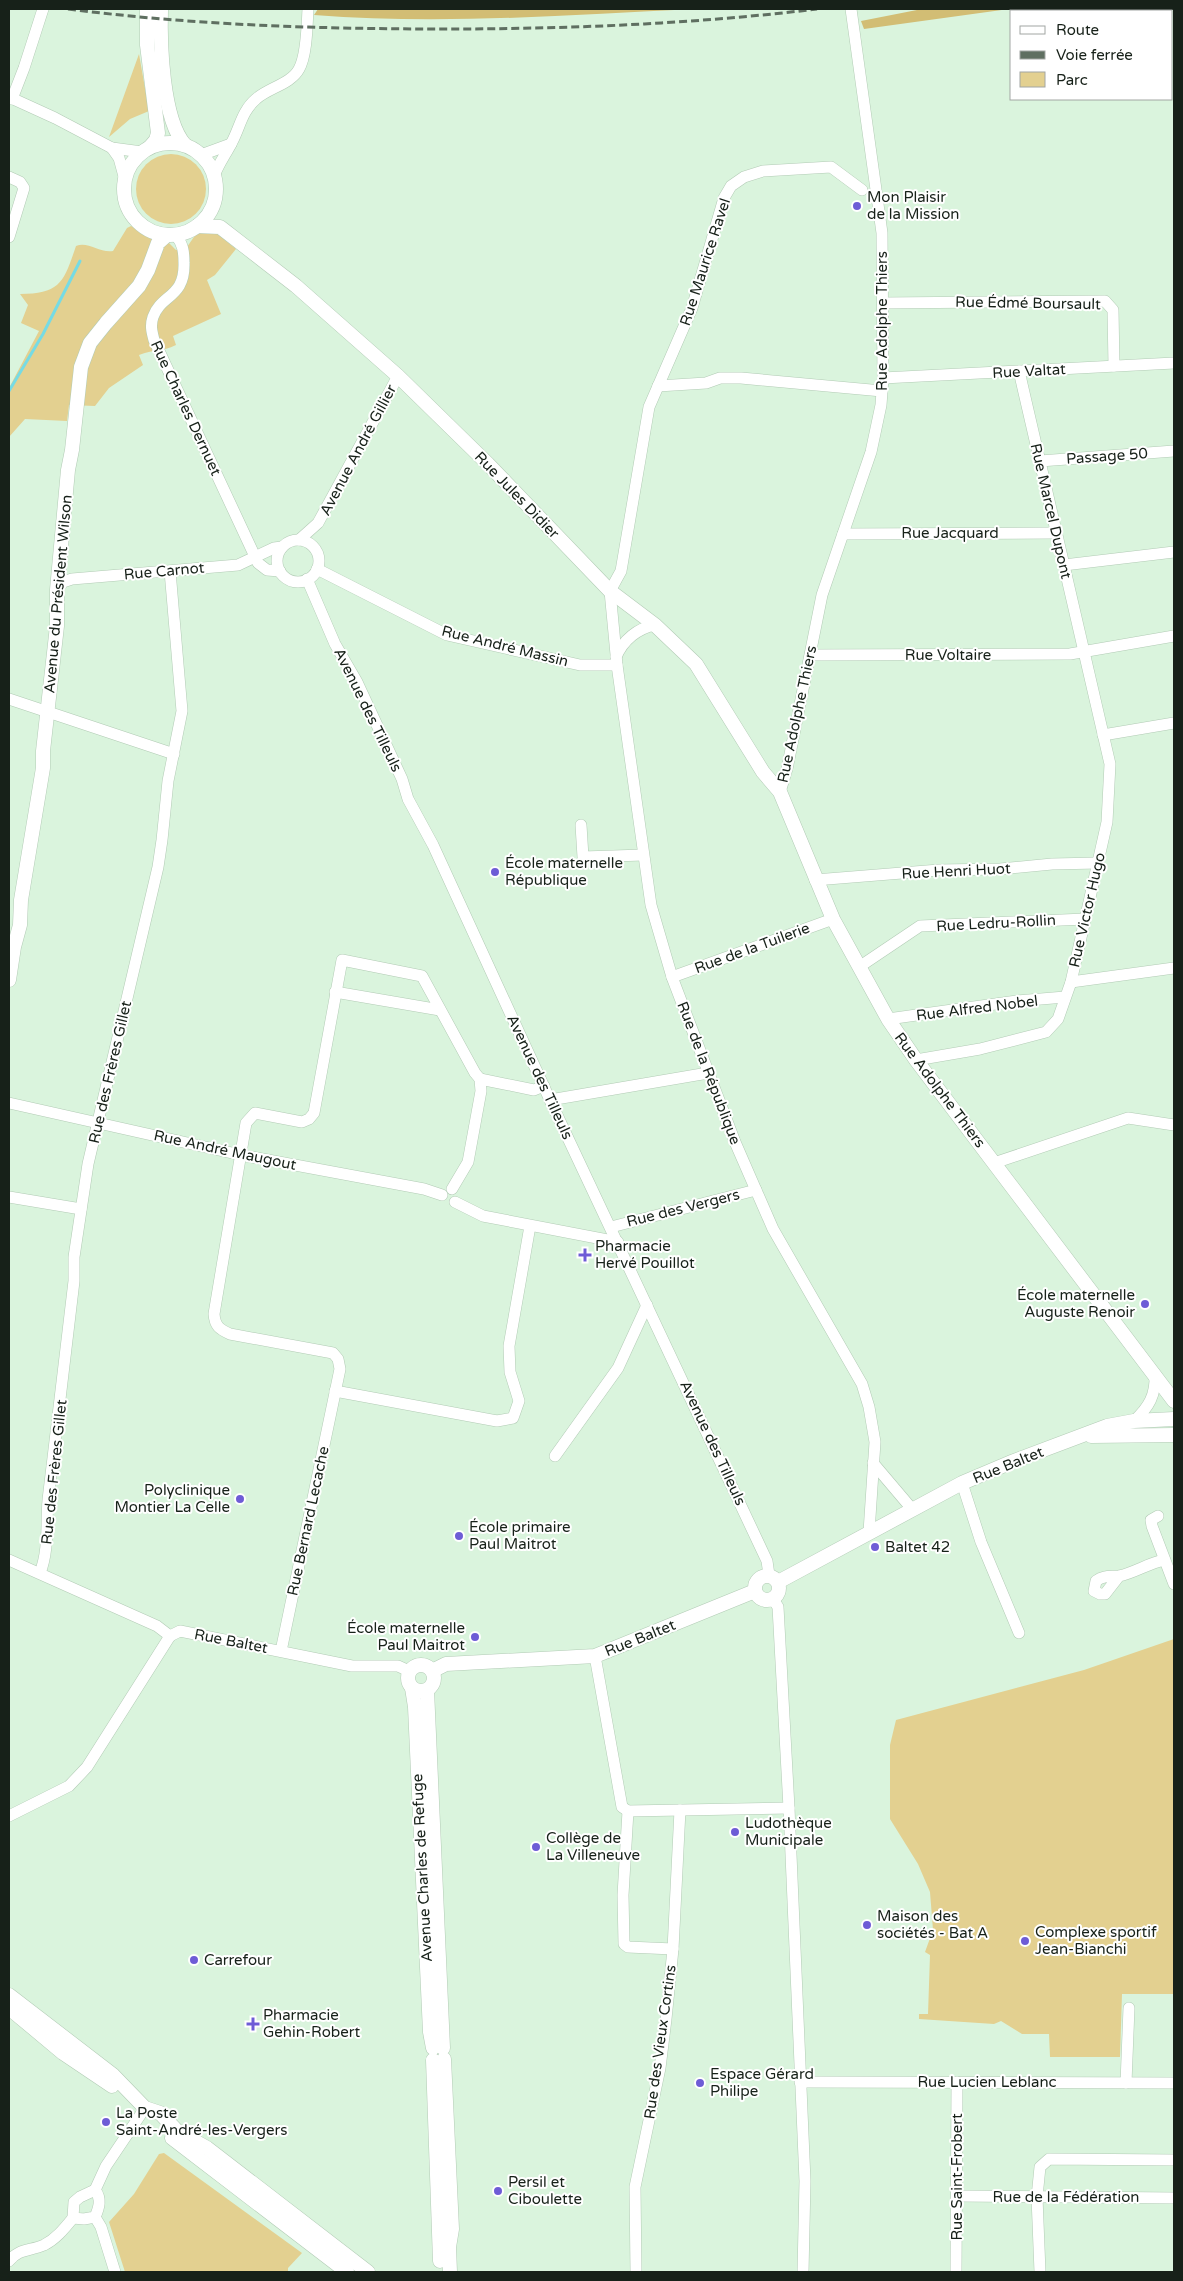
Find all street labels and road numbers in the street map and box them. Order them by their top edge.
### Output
street label: Rue Maurice Ravel [676,196,734,328]
street label: Rue Adolphe Thiers [873,251,891,391]
street label: Rue Édmé Boursault [955,293,1101,313]
street label: Rue Charles Dernuet [147,338,225,479]
street label: Rue Valtat [992,360,1067,382]
street label: Avenue André Gillier [316,381,400,519]
street label: Rue Marcel Dupont [1027,442,1075,581]
street label: Passage 50 [1066,444,1148,468]
street label: Rue Jules Didier [471,448,563,542]
street label: Avenue du Président Wilson [40,494,76,694]
street label: Rue Jacquard [901,524,999,542]
street label: Rue Carnot [123,558,205,583]
street label: Rue André Massin [440,622,570,670]
street label: Rue Adolphe Thiers [774,644,820,784]
street label: Avenue des Tilleuls [330,645,406,775]
street label: Rue Voltaire [905,646,991,664]
street label: Rue Victor Hugo [1065,851,1109,969]
street label: Rue Henri Huot [901,859,1011,883]
street label: Rue Ledru-Rollin [936,911,1056,935]
street label: Rue de la Tuilerie [692,919,812,977]
street label: Rue Alfred Nobel [915,992,1039,1024]
street label: Rue des Frères Gillet [85,999,135,1145]
street label: Rue de la République [673,999,745,1147]
street label: Avenue des Tilleuls [503,1012,577,1142]
street label: Rue Adolphe Thiers [891,1029,989,1151]
street label: Rue André Maugout [152,1126,298,1174]
street label: Rue des Vergers [625,1185,741,1231]
street label: Avenue des Tilleuls [676,1378,750,1508]
street label: Rue des Frères Gillet [37,1398,71,1545]
street label: Rue Baltet [970,1443,1046,1487]
street label: Rue Bernard Lecache [283,1445,333,1597]
street label: Rue Baltet [602,1616,678,1660]
street label: Rue Baltet [193,1625,270,1657]
street label: Avenue Charles de Refuge [408,1773,436,1963]
street label: Rue des Vieux Cortins [640,1964,680,2120]
street label: Rue Lucien Leblanc [917,2073,1057,2091]
street label: Rue Saint-Frobert [948,2113,966,2241]
street label: Rue de la Fédération [993,2188,1139,2206]

